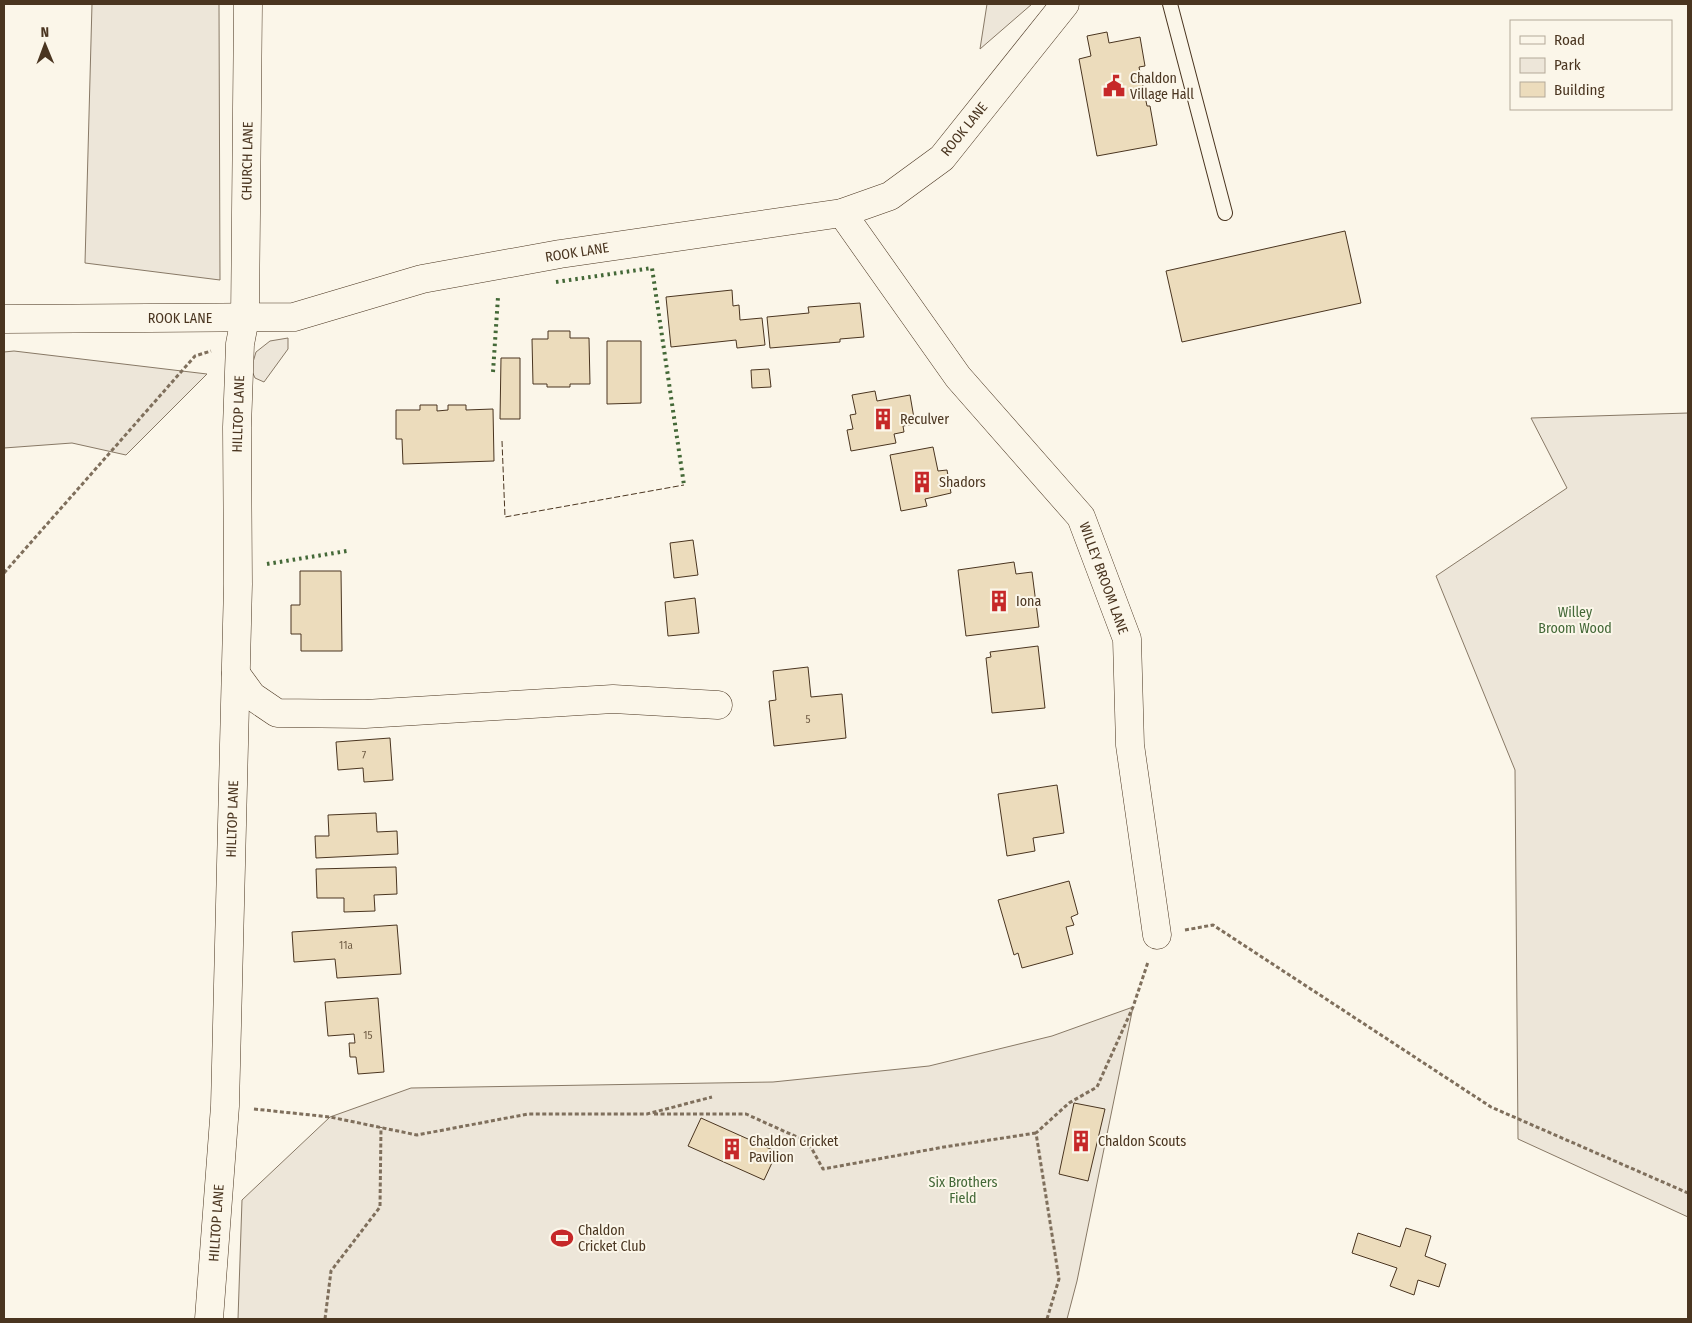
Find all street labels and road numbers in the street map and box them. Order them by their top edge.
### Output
street label: ROOK LANE [938,99,992,160]
street label: CHURCH LANE [238,121,257,201]
street label: ROOK LANE [544,239,611,266]
street label: ROOK LANE [148,310,213,327]
street label: HILLTOP LANE [229,375,248,453]
street label: WILLEY BROOM LANE [1075,520,1132,637]
street label: HILLTOP LANE [223,780,242,858]
street label: HILLTOP LANE [205,1183,228,1262]

